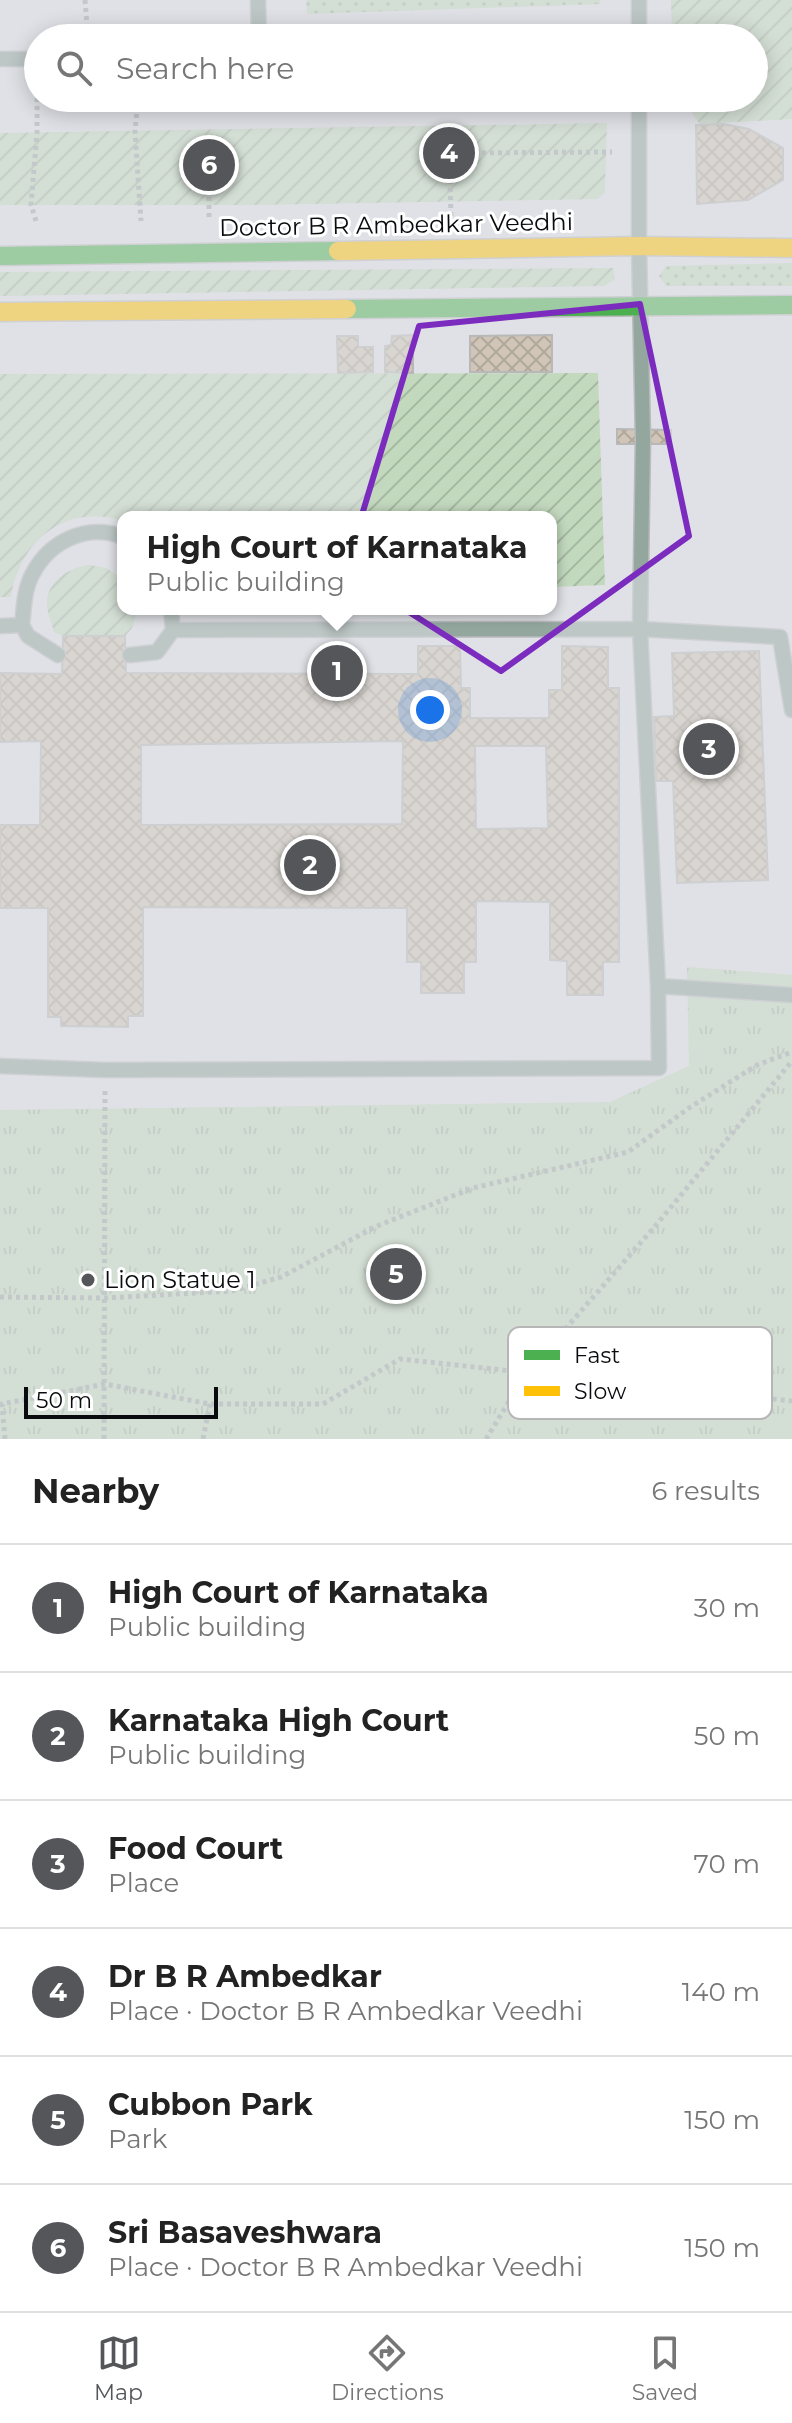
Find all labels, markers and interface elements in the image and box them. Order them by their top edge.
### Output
search box [24,24,768,112]
icon: search [52,46,96,90]
text: Search here [116,50,294,87]
pin: 4 [423,123,475,183]
pin: 6 [183,135,235,195]
street label: Doctor B R Ambedkar Veedhi [219,207,573,242]
popup [117,511,557,615]
text: High Court of Karnataka [147,529,527,566]
text: Public building [147,566,345,598]
pin: 1 [311,641,363,701]
your location [410,690,450,730]
pin: 3 [683,719,735,779]
pin: 2 [284,835,336,895]
pin: 5 [370,1244,422,1304]
place label: Lion Statue 1 [104,1265,256,1294]
marker: Lion Statue 1 [79,1271,97,1289]
legend [508,1327,772,1419]
text: Fast [574,1342,620,1369]
text: Slow [574,1378,627,1405]
scale bar [24,1383,218,1419]
text: 50 m [36,1387,92,1414]
text: Nearby [32,1470,159,1512]
text: 6 results [651,1475,760,1507]
text: High Court of Karnataka [108,1574,489,1611]
text: 1 [53,1592,63,1624]
text: 30 m [694,1592,760,1624]
text: Public building [108,1611,306,1643]
text: Karnataka High Court [108,1702,449,1739]
text: 2 [50,1720,66,1752]
text: 50 m [694,1720,760,1752]
text: Public building [108,1739,306,1771]
text: Food Court [108,1830,283,1867]
text: 3 [50,1848,66,1880]
text: 70 m [694,1848,760,1880]
text: Place [108,1867,179,1899]
text: Dr B R Ambedkar [108,1958,382,1995]
text: 4 [49,1976,67,2008]
text: 140 m [682,1976,760,2008]
text: Place · Doctor B R Ambedkar Veedhi [108,1995,583,2027]
text: Cubbon Park [108,2086,313,2123]
text: 5 [50,2104,66,2136]
text: 150 m [684,2104,760,2136]
text: Park [108,2123,167,2155]
text: Sri Basaveshwara [108,2214,382,2251]
text: 6 [50,2232,66,2264]
text: 150 m [684,2232,760,2264]
text: Place · Doctor B R Ambedkar Veedhi [108,2251,583,2283]
tab: Map [94,2331,143,2406]
tab: Directions [331,2331,444,2406]
tab: Saved [632,2331,698,2406]

